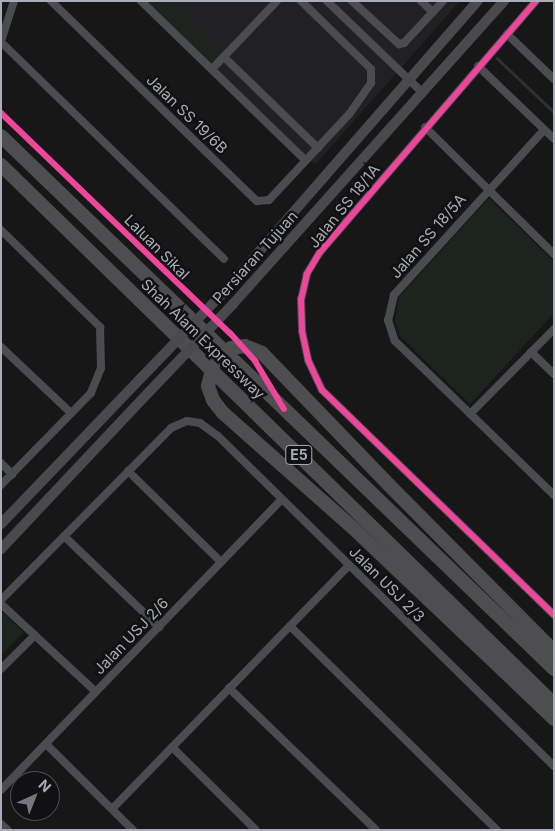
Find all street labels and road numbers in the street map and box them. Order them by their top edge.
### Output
street label: Jalan SS 19/6B [143,71,231,157]
street label: Jalan SS 18/1A [305,160,383,252]
street label: Jalan SS 18/5A [386,190,470,282]
street label: Persiaran Tujuan [209,207,301,307]
street label: Laluan Sikal [121,211,193,283]
street label: Shah Alam Expressway [137,275,269,403]
road number: E5 [285,444,313,466]
street label: Jalan USJ 2/3 [345,542,429,626]
street label: Jalan USJ 2/6 [90,594,172,678]

